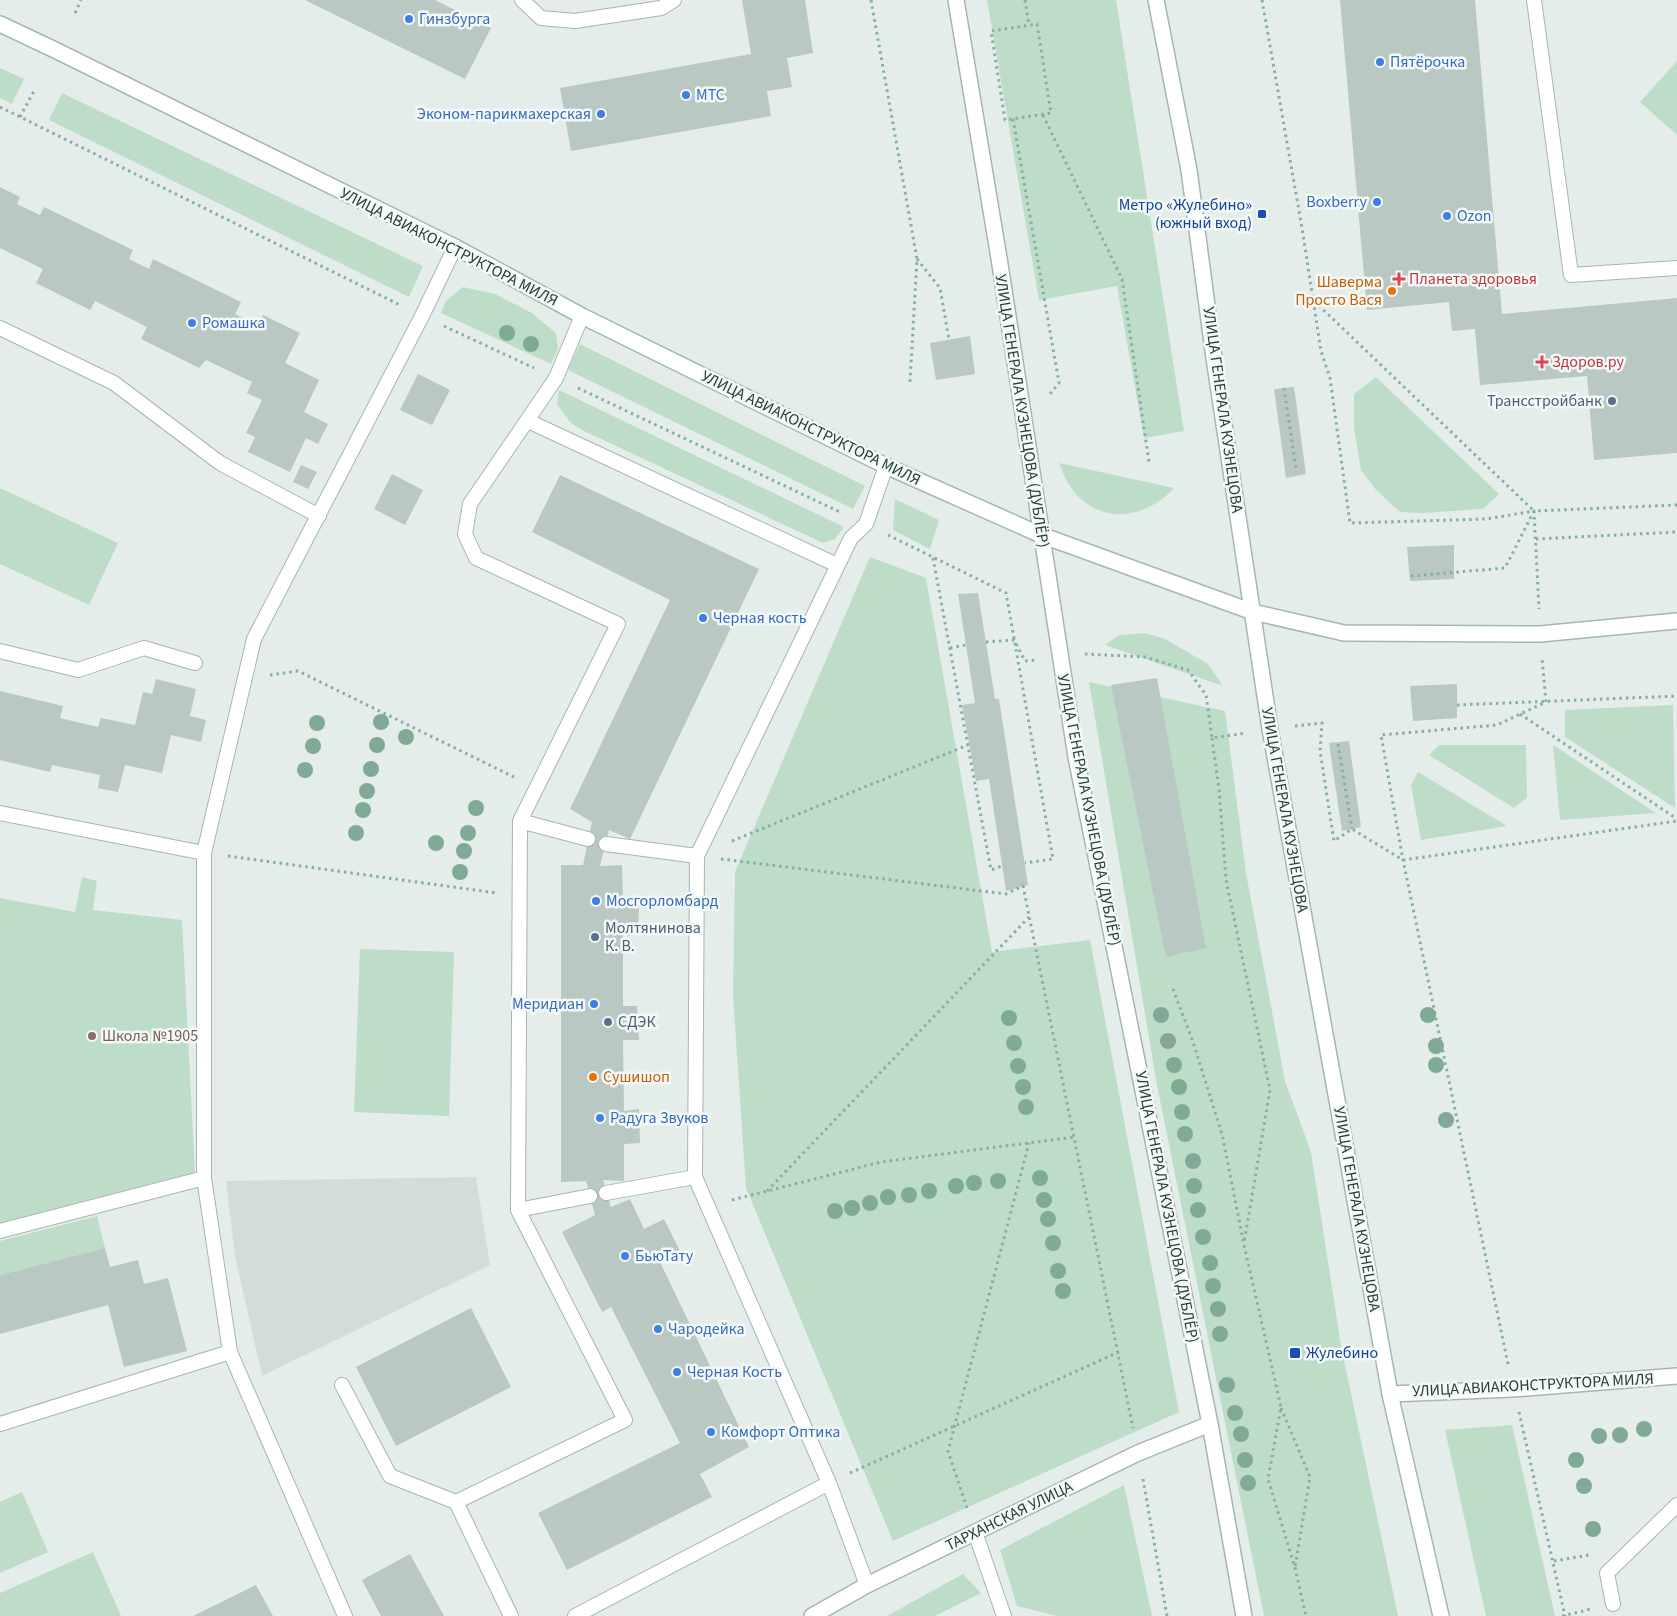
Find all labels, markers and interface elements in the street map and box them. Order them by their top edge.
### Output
place label: Гинзбурга [419,8,490,30]
marker: Гинзбурга [403,13,415,25]
place label: Пятёрочка [1390,51,1465,73]
marker: Пятёрочка [1374,56,1386,68]
place label: МТС [696,84,725,106]
marker: МТС [680,89,692,101]
place label: Эконом-парикмахерская [417,103,591,125]
marker: Эконом-парикмахерская [595,108,607,120]
street label: УЛИЦА АВИАКОНСТРУКТОРА МИЛЯ [336,182,562,312]
place label: Boxberry [1306,191,1368,213]
place label: Метро «Жулебино» (южный вход) [1119,194,1252,234]
marker: Boxberry [1371,196,1383,208]
place label: Ozon [1457,205,1492,227]
marker: Метро «Жулебино» (южный вход) [1256,208,1268,220]
marker: Ozon [1441,210,1453,222]
place label: Планета здоровья [1409,268,1537,290]
place label: Шаверма Просто Вася [1295,271,1382,311]
street label: УЛИЦА ГЕНЕРАЛА КУЗНЕЦОВА (ДУБЛЁР) [990,273,1054,549]
marker: Планета здоровья [1393,273,1405,285]
marker: Шаверма Просто Вася [1386,285,1398,297]
street label: УЛИЦА ГЕНЕРАЛА КУЗНЕЦОВА [1198,306,1248,515]
place label: Ромашка [202,312,265,334]
marker: Ромашка [186,317,198,329]
place label: Здоров.ру [1552,351,1624,373]
marker: Здоров.ру [1536,356,1548,368]
street label: УЛИЦА АВИАКОНСТРУКТОРА МИЛЯ [698,365,924,491]
place label: Трансстройбанк [1487,390,1602,412]
marker: Трансстройбанк [1606,395,1618,407]
place label: Черная кость [713,607,807,629]
marker: Черная кость [697,612,709,624]
street label: УЛИЦА ГЕНЕРАЛА КУЗНЕЦОВА (ДУБЛЁР) [1052,672,1126,948]
street label: УЛИЦА ГЕНЕРАЛА КУЗНЕЦОВА [1256,706,1314,915]
place label: Мосгорломбард [606,890,719,912]
marker: Мосгорломбард [590,895,602,907]
place label: Молтянинова К. В. [605,917,701,957]
marker: Молтянинова К. В. [589,931,601,943]
place label: Меридиан [512,993,584,1015]
marker: Меридиан [588,998,600,1010]
place label: СДЭК [618,1011,656,1033]
marker: СДЭК [602,1016,614,1028]
place label: Школа №1905 [102,1025,198,1047]
marker: Школа №1905 [86,1030,98,1042]
place label: Сушишоп [603,1066,670,1088]
street label: УЛИЦА ГЕНЕРАЛА КУЗНЕЦОВА (ДУБЛЁР) [1130,1069,1204,1345]
marker: Сушишоп [587,1071,599,1083]
street label: УЛИЦА ГЕНЕРАЛА КУЗНЕЦОВА [1328,1105,1386,1314]
place label: Радуга Звуков [610,1107,708,1129]
marker: Радуга Звуков [594,1112,606,1124]
place label: БьюТату [635,1245,694,1267]
marker: БьюТату [619,1250,631,1262]
place label: Чародейка [668,1318,745,1340]
marker: Чародейка [652,1323,664,1335]
place label: Жулебино [1306,1342,1378,1364]
marker: Жулебино [1288,1346,1302,1360]
place label: Черная Кость [687,1361,782,1383]
marker: Черная Кость [671,1366,683,1378]
street label: УЛИЦА АВИАКОНСТРУКТОРА МИЛЯ [1412,1368,1654,1402]
place label: Комфорт Оптика [721,1421,840,1443]
marker: Комфорт Оптика [705,1426,717,1438]
street label: ТАРХАНСКАЯ УЛИЦА [942,1475,1077,1556]

